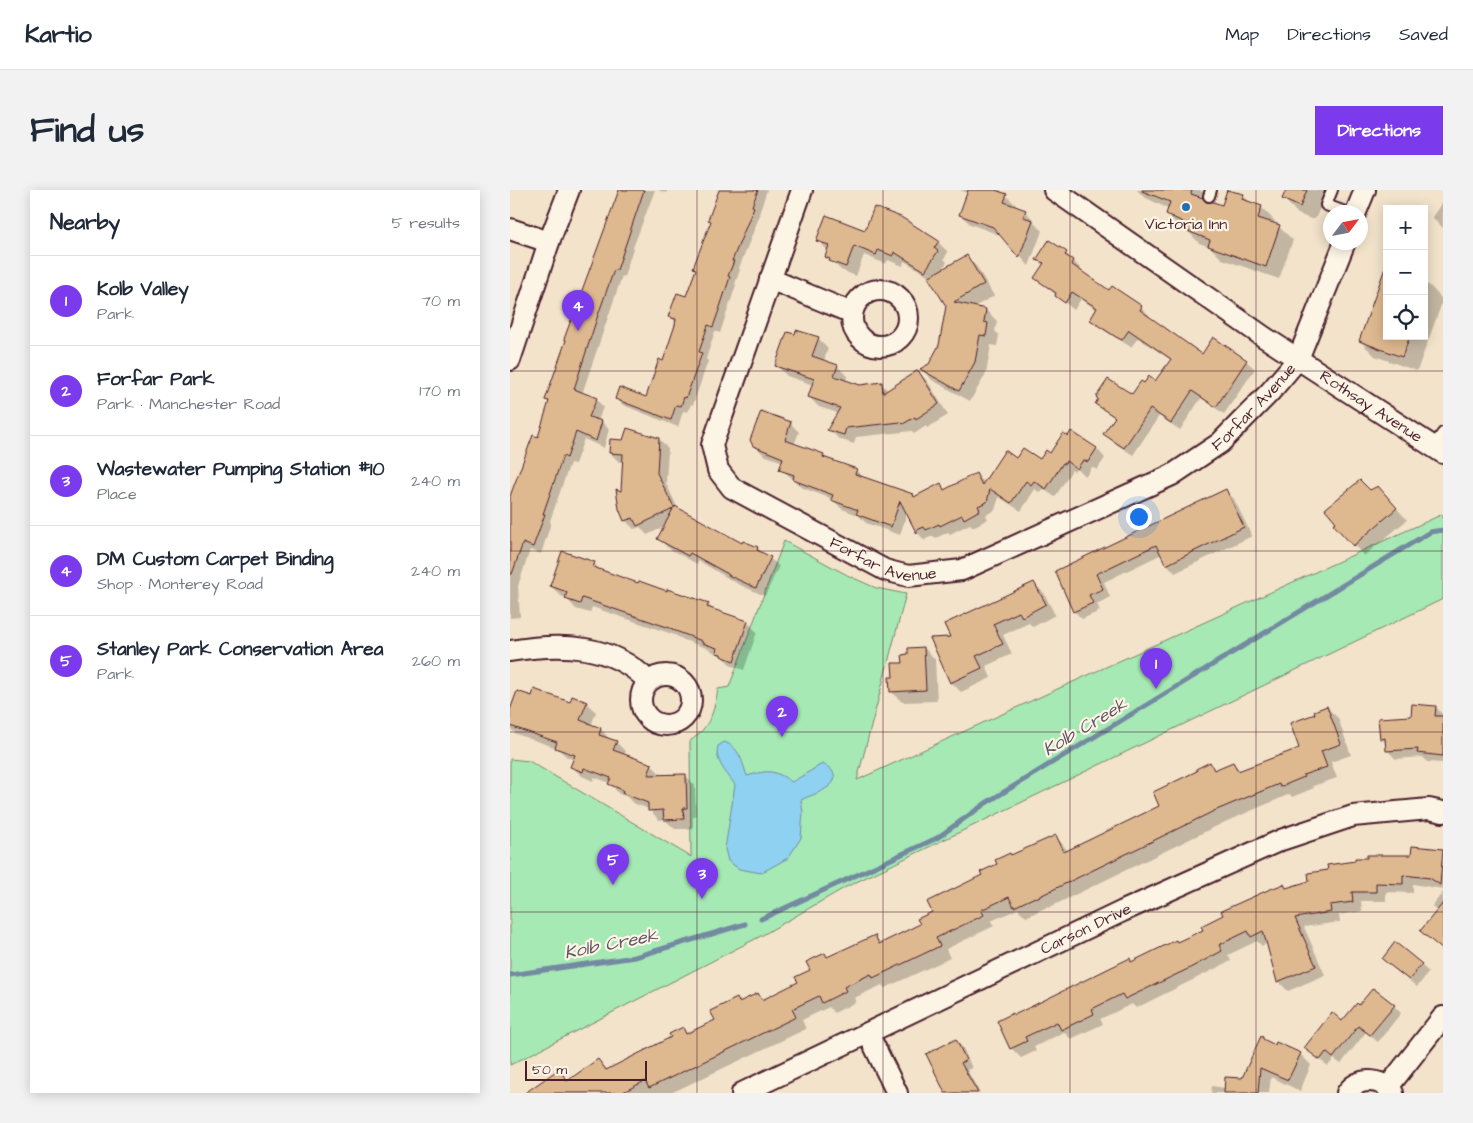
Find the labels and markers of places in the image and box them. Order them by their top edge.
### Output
marker: Victoria Inn [1180,201,1192,213]
place label: Victoria Inn [1145,213,1227,235]
pin: 4 [562,290,594,331]
pin: 1 [1140,648,1172,689]
pin: 2 [766,696,798,737]
pin: 5 [597,844,629,885]
pin: 3 [686,858,718,899]

